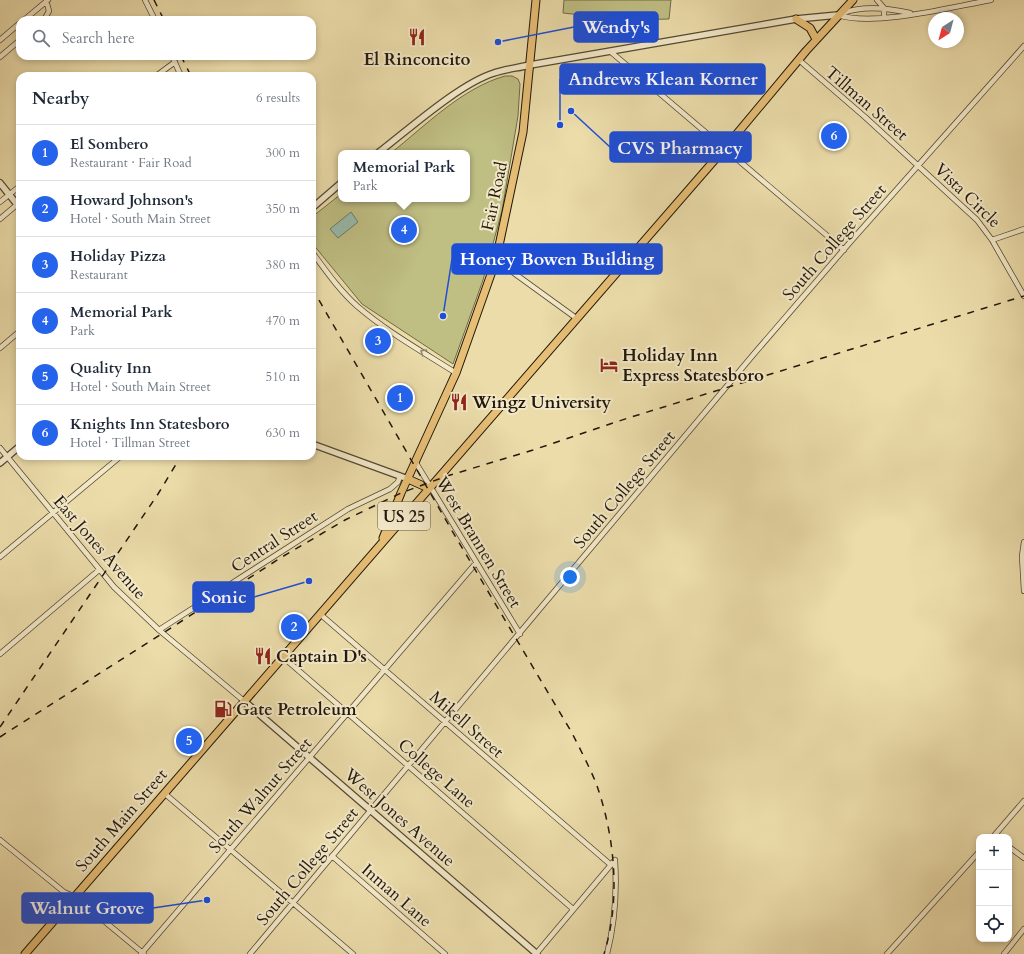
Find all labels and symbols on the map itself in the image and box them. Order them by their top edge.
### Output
callout: Wendy's [574,12,658,42]
north arrow [928,12,964,48]
text: Wendy's [581,15,650,40]
restaurant icon: El Rinconcito [407,27,427,47]
place label: El Rinconcito [363,48,471,71]
street label: Tillman Street [820,61,913,146]
callout: Andrews Klean Korner [560,64,765,94]
text: Andrews Klean Korner [568,67,758,92]
pin: 6 [821,121,847,151]
callout: CVS Pharmacy [610,132,751,162]
text: CVS Pharmacy [617,136,744,161]
street label: Vista Circle [929,158,1006,233]
street label: Fair Road [476,160,513,233]
street label: South College Street [777,179,892,306]
pin: 4 [391,215,417,245]
callout: Honey Bowen Building [452,244,662,274]
text: Honey Bowen Building [460,247,654,272]
pin: 3 [365,326,391,356]
place label: Holiday Inn Express Statesboro [622,344,764,387]
one-way arrow [421,350,428,357]
hotel icon: Holiday Inn Express Statesboro [599,355,619,375]
pin: 1 [387,383,413,413]
place label: Wingz University [471,391,612,414]
restaurant icon: Wingz University [449,392,469,412]
street label: South College Street [568,425,681,553]
street label: West Brannen Street [430,471,527,613]
street label: East Jones Avenue [48,490,151,604]
road number: US 25 [378,502,430,530]
street label: Central Street [226,504,323,578]
your location [560,567,580,587]
callout: Sonic [193,582,254,612]
text: Sonic [201,585,247,610]
pin: 2 [281,612,307,642]
place label: Captain D's [276,645,367,668]
restaurant icon: Captain D's [253,646,273,666]
street label: Mikell Street [425,686,509,764]
place label: Gate Petroleum [236,698,357,721]
fuel station icon: Gate Petroleum [213,699,233,719]
pin: 5 [176,726,202,756]
street label: South Walnut Street [204,732,318,858]
street label: College Lane [393,733,480,813]
street label: West Jones Avenue [339,762,460,872]
street label: South Main Street [70,763,173,877]
street label: South College Street [251,802,364,930]
street label: Inman Lane [357,858,437,932]
callout: Walnut Grove [22,893,153,923]
text: Walnut Grove [29,896,145,921]

